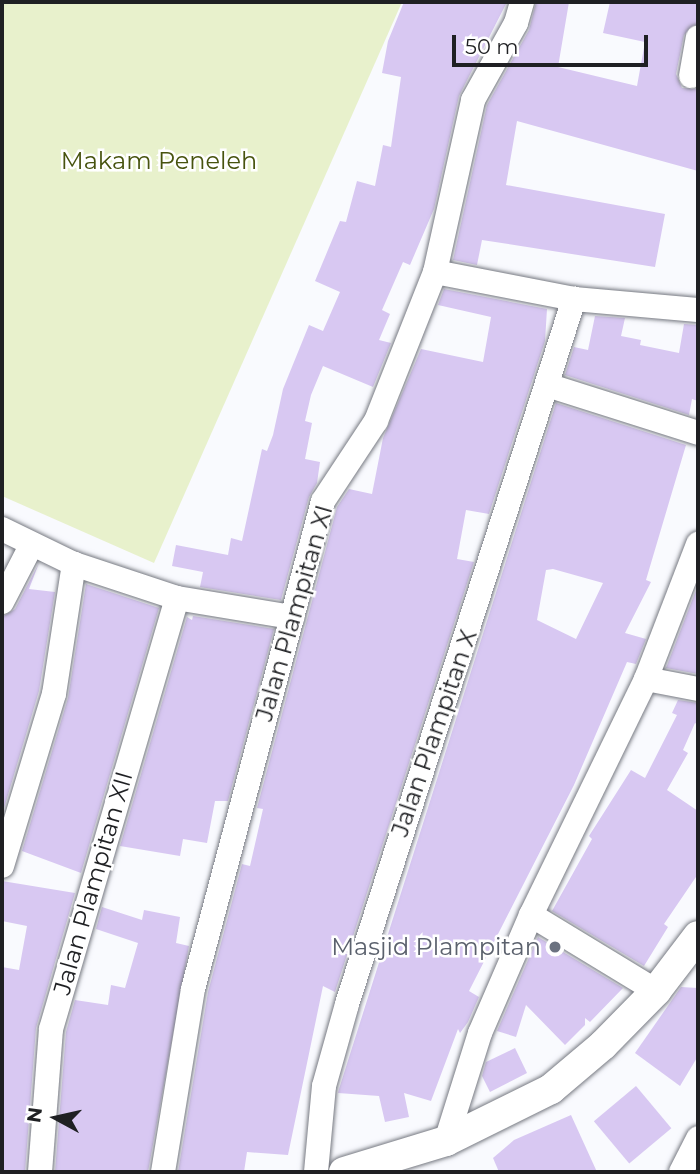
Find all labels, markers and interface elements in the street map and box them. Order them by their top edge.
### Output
scale bar [455,21,651,65]
text: 50 m [465,34,519,59]
park label: Makam Peneleh [61,147,257,175]
street label: Jalan Plampitan XI [249,502,339,724]
street label: Jalan Plampitan X [385,626,483,840]
street label: Jalan Plampitan XII [47,768,139,998]
place label: Masjid Plampitan [331,933,541,961]
marker: Masjid Plampitan [547,939,563,955]
north arrow [21,1083,91,1153]
text: N [22,1106,47,1124]

